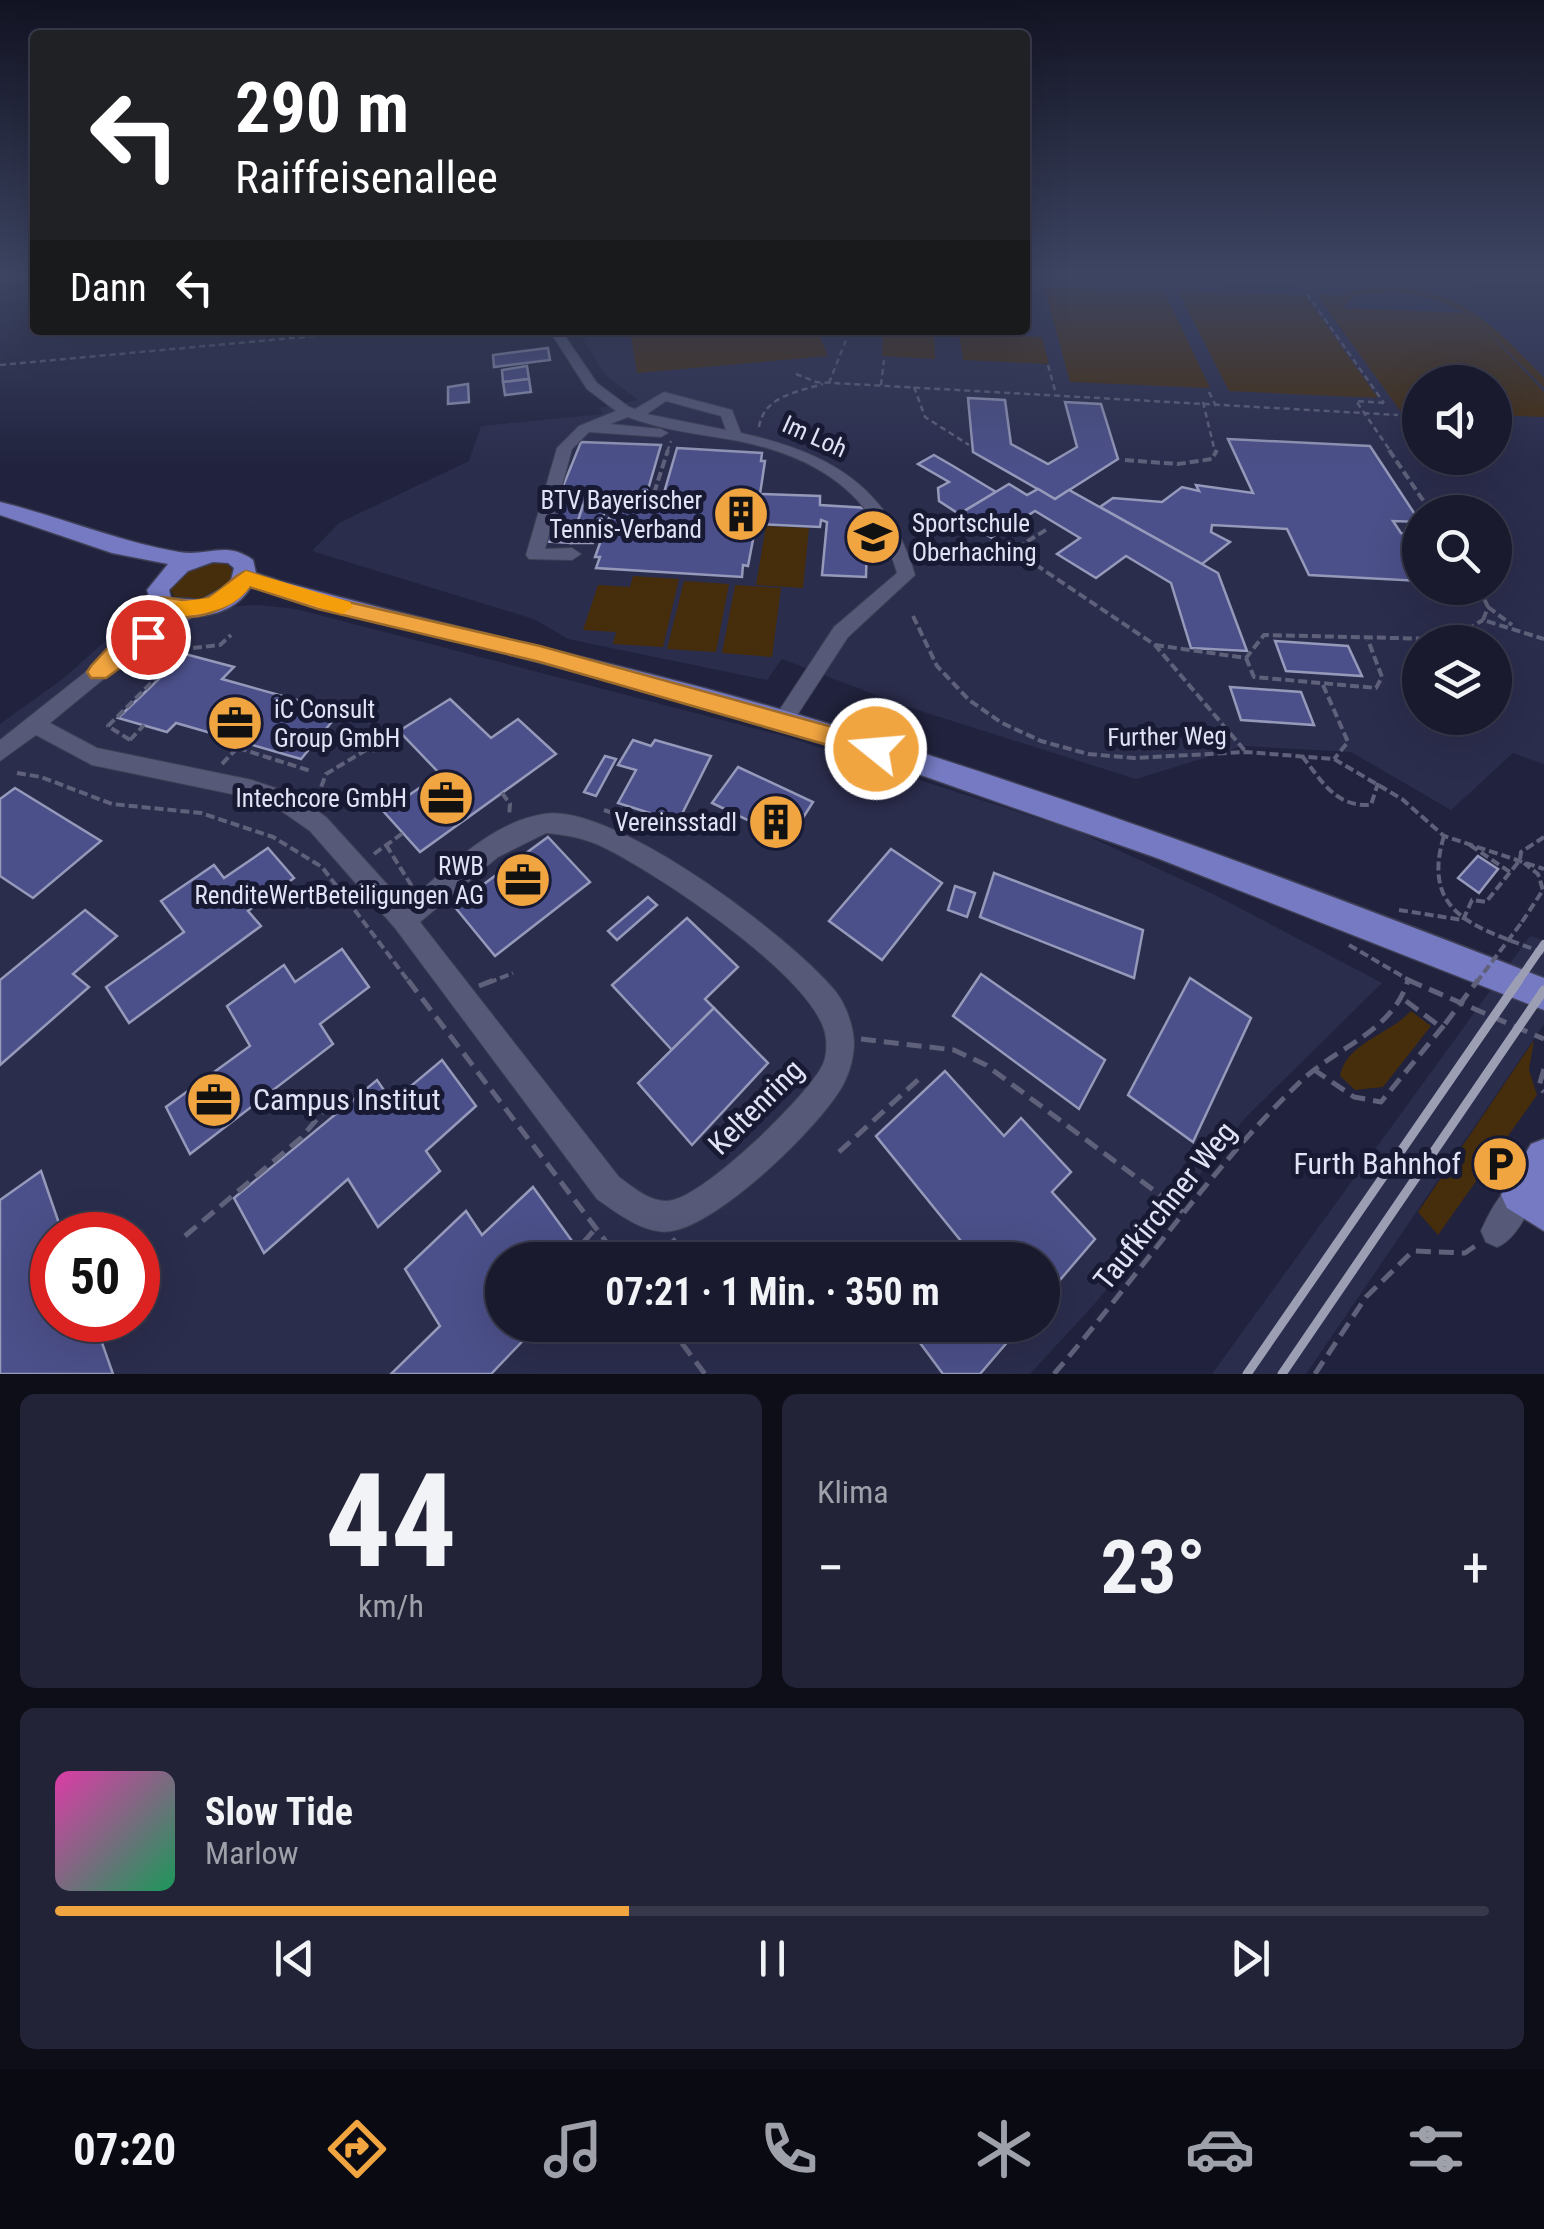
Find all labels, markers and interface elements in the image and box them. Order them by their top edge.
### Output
text: 290 m [235,67,409,149]
icon: left [70,70,200,200]
text: Raiffeisenallee [235,151,498,204]
icon: left [167,260,222,315]
text: Dann [70,266,147,310]
map controls [1402,365,1512,735]
button: sound [1402,365,1512,475]
street label: Im Loh [778,410,851,463]
building icon: BTV Bayerischer Tennis-Verband [711,484,771,544]
place label: BTV Bayerischer Tennis-Verband [541,486,702,544]
button: search [1402,495,1512,605]
school or university icon: Sportschule Oberhaching [843,507,903,567]
place label: Sportschule Oberhaching [912,509,1037,567]
pin [106,595,191,680]
icon: arrive [121,610,176,665]
button: layers [1402,625,1512,735]
office icon: iC Consult Group GmbH [205,693,265,753]
place label: iC Consult Group GmbH [274,695,400,753]
position arrow [824,697,928,801]
street label: Further Weg [1107,721,1227,752]
office icon: Intechcore GmbH [416,768,476,828]
place label: Intechcore GmbH [236,784,407,813]
building icon: Vereinsstadl [746,792,806,852]
place label: Vereinsstadl [615,808,737,837]
office icon: RWB RenditeWertBeteiligungen AG [493,850,553,910]
place label: RWB RenditeWertBeteiligungen AG [194,852,484,910]
street label: Keltenring [701,1052,810,1161]
office icon: Campus Institut [184,1070,244,1130]
place label: Campus Institut [253,1082,441,1117]
street label: Taufkirchner Weg [1086,1115,1243,1297]
parking icon: Furth Bahnhof [1470,1134,1530,1194]
place label: Furth Bahnhof [1293,1146,1461,1181]
speed limit sign: 50 [30,1212,160,1342]
text: 07:21 · 1 Min. · 350 m [605,1270,940,1314]
text: 44 [325,1445,457,1598]
text: Klima [817,1473,889,1511]
text: 23° [1101,1523,1206,1611]
text: − [817,1536,845,1600]
text: + [1462,1536,1489,1600]
text: km/h [358,1587,424,1625]
text: Slow Tide [205,1790,353,1834]
text: Marlow [205,1834,298,1872]
icon: previous [267,1931,322,1986]
icon: pause [745,1931,800,1986]
icon: next [1223,1931,1278,1986]
icon: directions [322,2114,392,2184]
icon: music [538,2114,608,2184]
icon: phone [754,2114,824,2184]
icon: climate [969,2114,1039,2184]
icon: car [1185,2114,1255,2184]
icon: filters [1401,2114,1471,2184]
text: 07:20 [73,2123,176,2176]

